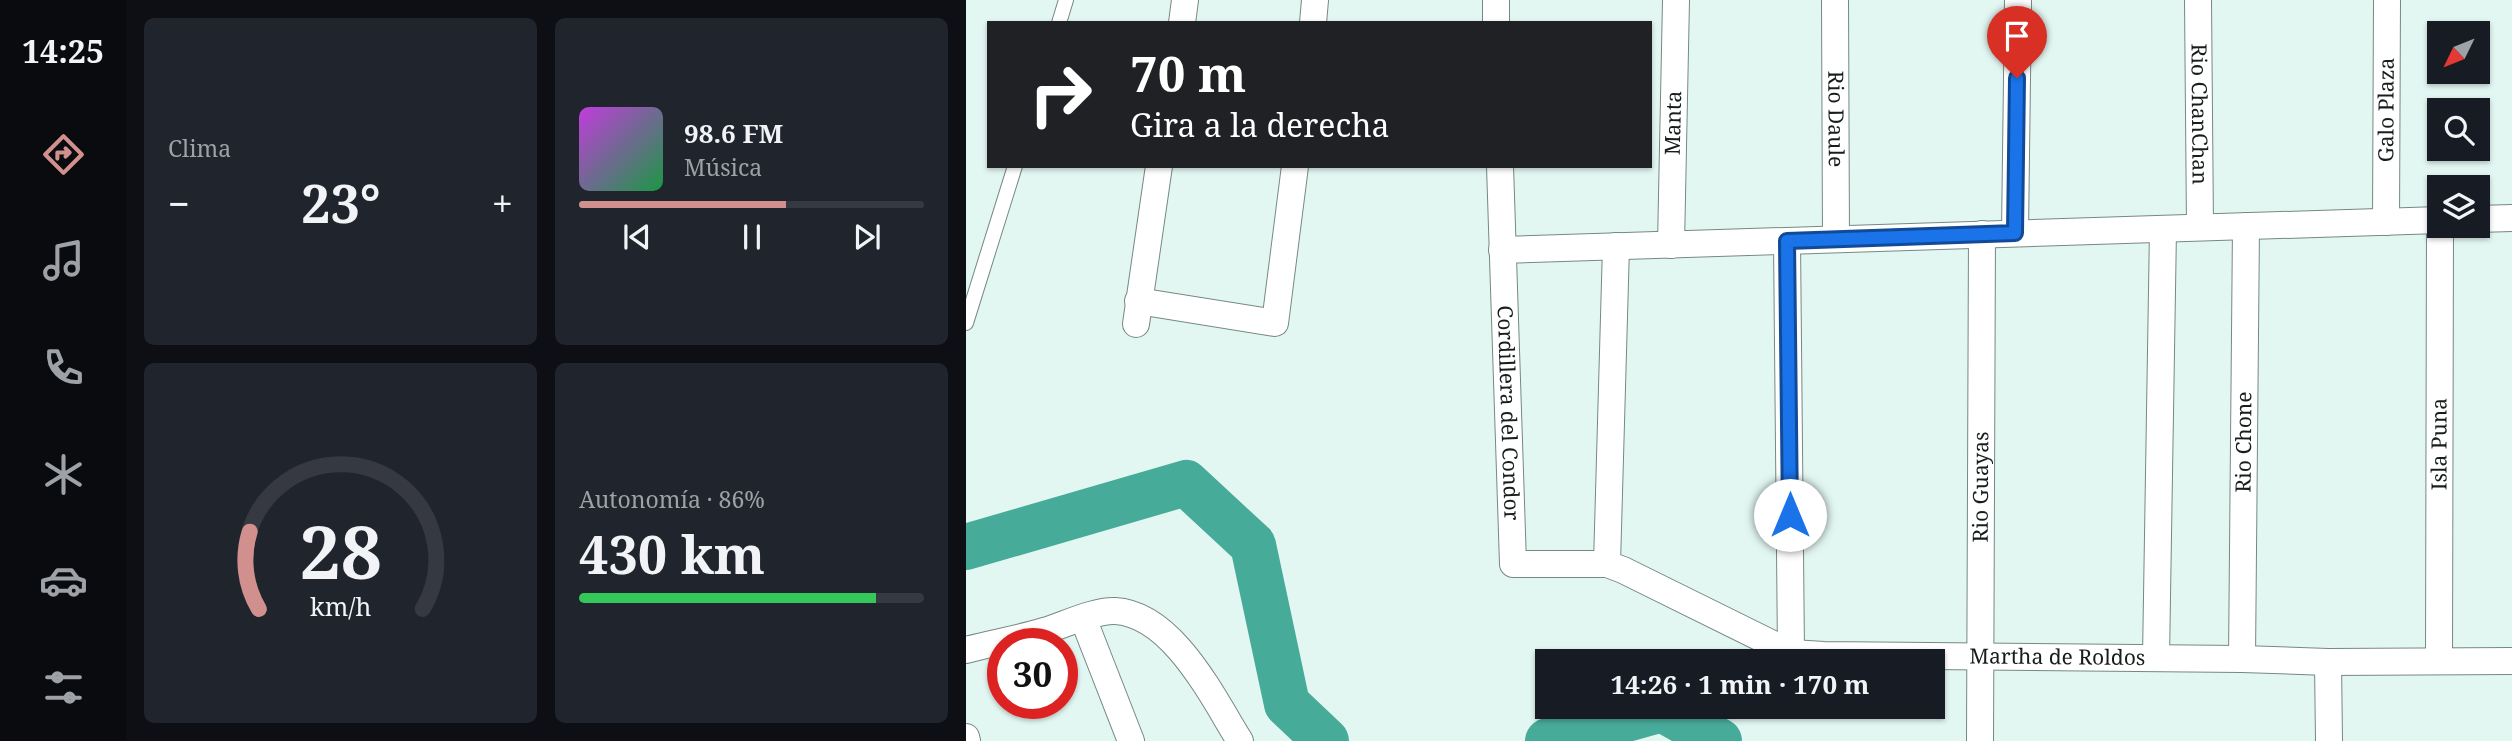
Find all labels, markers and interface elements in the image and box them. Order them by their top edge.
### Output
pin [1987,6,2047,78]
icon: arrive [1998,17,2036,55]
north arrow [2427,21,2490,84]
map controls [2427,21,2490,238]
text: 14:25 [22,29,104,72]
text: 70 m [1130,40,1246,106]
street label: Rio ChanChan [2185,43,2215,185]
icon: right [1015,49,1106,140]
street label: Galo Plaza [2371,58,2400,162]
street label: Rio Daule [1822,71,1851,167]
street label: Manta [1658,91,1687,155]
button: search [2427,98,2490,161]
text: Gira a la derecha [1130,103,1390,146]
text: 98.6 FM [684,115,783,151]
icon: directions [39,130,88,179]
text: Clima [168,132,231,164]
text: Música [684,151,762,183]
text: 23° [301,167,381,238]
button: layers [2427,175,2490,238]
text: − [168,177,190,229]
text: + [492,177,513,229]
icon: previous [618,218,656,256]
icon: pause [733,218,771,256]
icon: next [848,218,886,256]
icon: music [39,236,88,285]
street label: Cordillera del Condor [1492,305,1527,521]
icon: phone [39,343,88,392]
street label: Rio Chone [2229,391,2257,493]
street label: Isla Puna [2424,398,2453,490]
street label: Rio Guayas [1966,431,1994,543]
icon: climate [39,450,88,499]
position arrow [1753,478,1827,552]
text: Autonomía · 86% [579,483,765,515]
text: 28 [299,501,382,600]
text: 430 km [579,518,765,589]
icon: car [39,556,88,605]
text: km/h [310,589,371,623]
speed limit sign: 30 [987,628,1078,719]
street label: Martha de Roldos [1969,641,2145,671]
icon: filters [39,663,88,712]
text: 14:26 · 1 min · 170 m [1610,666,1870,702]

